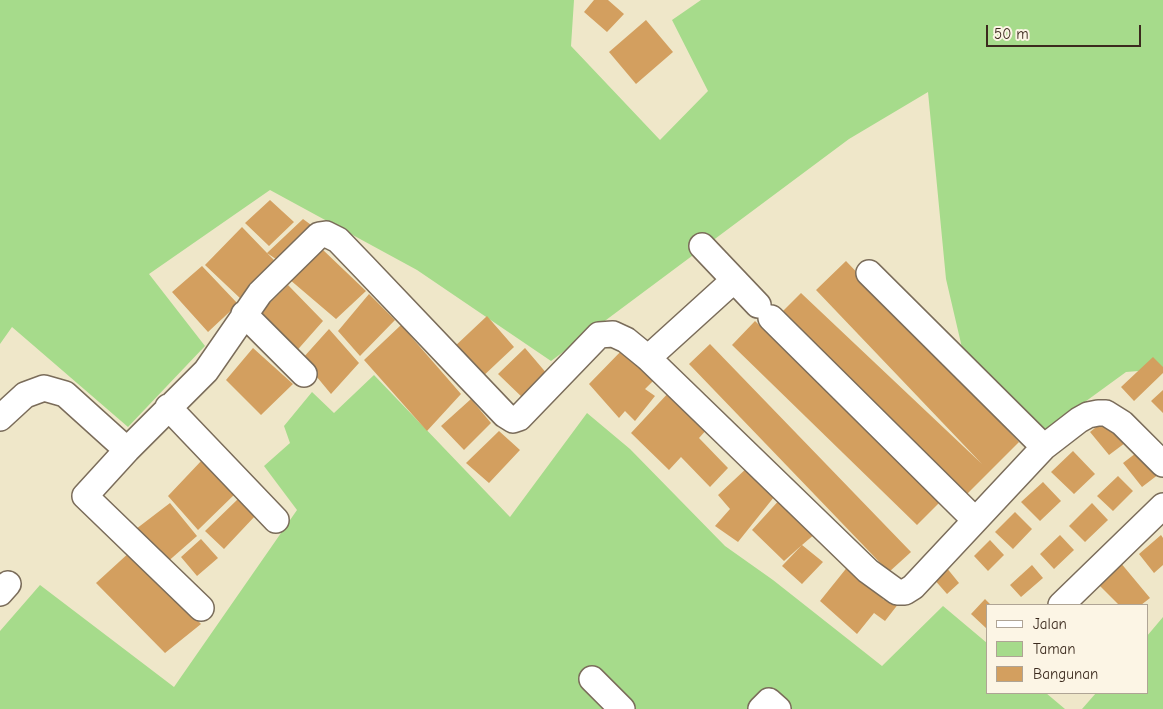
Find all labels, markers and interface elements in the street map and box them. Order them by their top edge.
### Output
scale bar [988,15,1143,47]
text: 50 m [994,25,1029,43]
legend [986,604,1148,694]
text: Jalan [1033,615,1067,633]
text: Taman [1033,640,1076,658]
text: Bangunan [1033,665,1098,683]

